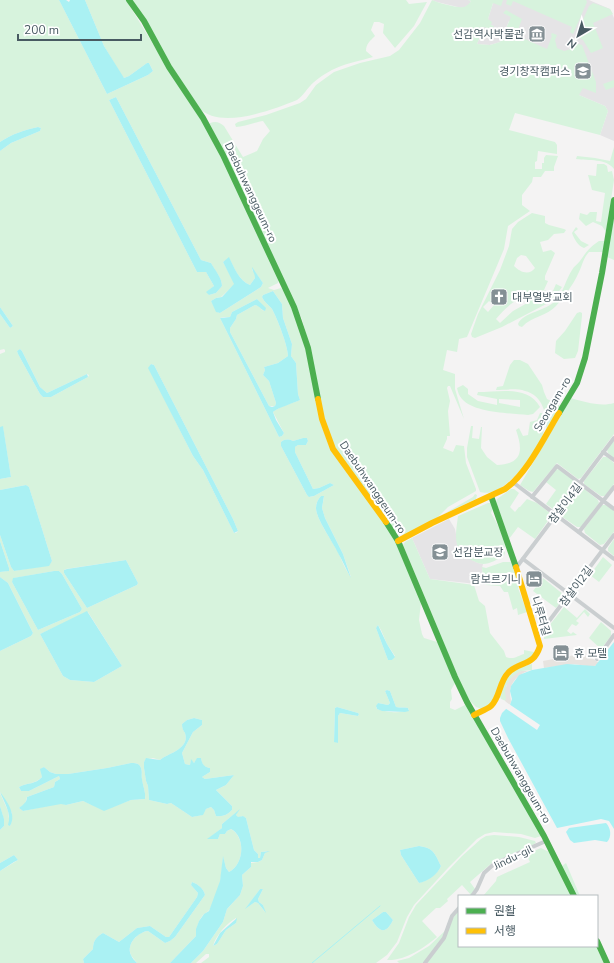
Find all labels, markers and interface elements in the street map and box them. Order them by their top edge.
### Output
scale bar [18,16,141,42]
north arrow [558,16,598,56]
text: 200 m [24,22,59,38]
museum icon: 선감역사박물관 [527,24,547,44]
place label: 선감역사박물관 [453,27,524,42]
text: N [564,35,580,52]
school or university icon: 경기창작캠퍼스 [573,61,593,81]
place label: 경기창작캠퍼스 [499,64,570,79]
street label: Daebuhwanggeum-ro [221,140,280,245]
church icon: 대부열방교회 [489,287,509,307]
place label: 대부열방교회 [512,290,573,305]
street label: Seongam-ro [530,374,575,434]
street label: Daebuhwanggeum-ro [336,438,409,537]
street label: 참살이4길 [545,480,586,527]
school or university icon: 선감분교장 [430,542,450,562]
place label: 선감분교장 [453,545,504,560]
street label: 참살이2길 [556,563,597,610]
hotel icon: 람보르기니 [524,569,544,589]
place label: 람보르기니 [470,572,521,587]
street label: 나루터길 [527,595,554,638]
hotel icon: 휴 모텔 [551,643,571,663]
place label: 휴 모텔 [574,646,607,661]
street label: Daebuhwanggeum-ro [487,724,554,826]
street label: Jindu-gil [490,841,536,874]
legend [458,895,598,947]
text: 원활 [494,903,516,919]
text: 서행 [494,923,516,939]

